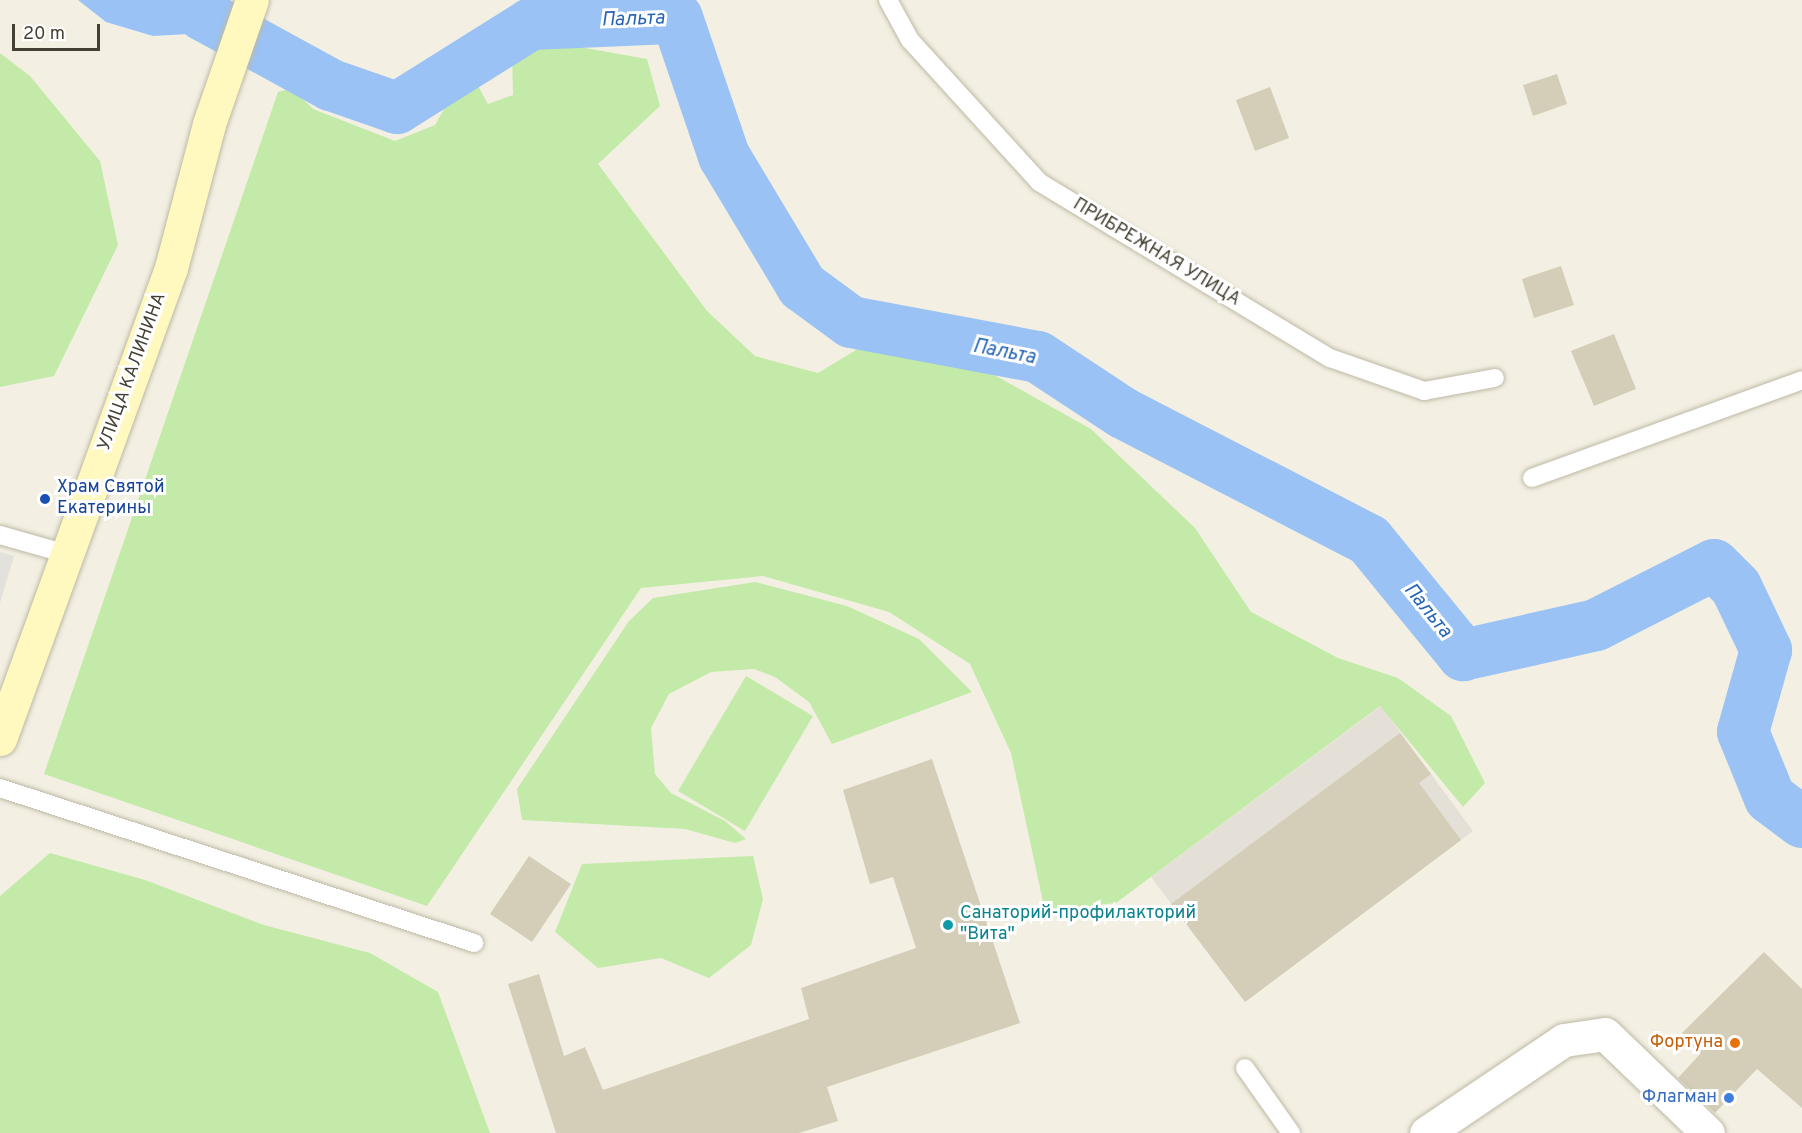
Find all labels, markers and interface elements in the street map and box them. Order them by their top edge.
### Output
water label: Пальта [601,7,665,33]
scale bar [15,12,104,50]
text: 20 m [23,23,65,46]
street label: ПРИБРЕЖНАЯ УЛИЦА [1068,194,1244,312]
street label: УЛИЦА КАЛИНИНА [94,290,172,454]
water label: Пальта [971,335,1037,371]
place label: Храм Святой Екатерины [57,478,165,520]
marker: Храм Святой Екатерины [38,492,52,506]
water label: Пальта [1398,579,1456,643]
place label: Санаторий-профилакторий "Вита" [960,904,1196,946]
marker: Санаторий-профилакторий "Вита" [941,918,955,932]
place label: Фортуна [1650,1032,1723,1054]
marker: Фортуна [1728,1036,1742,1050]
place label: Флагман [1642,1087,1717,1109]
marker: Флагман [1722,1091,1736,1105]

